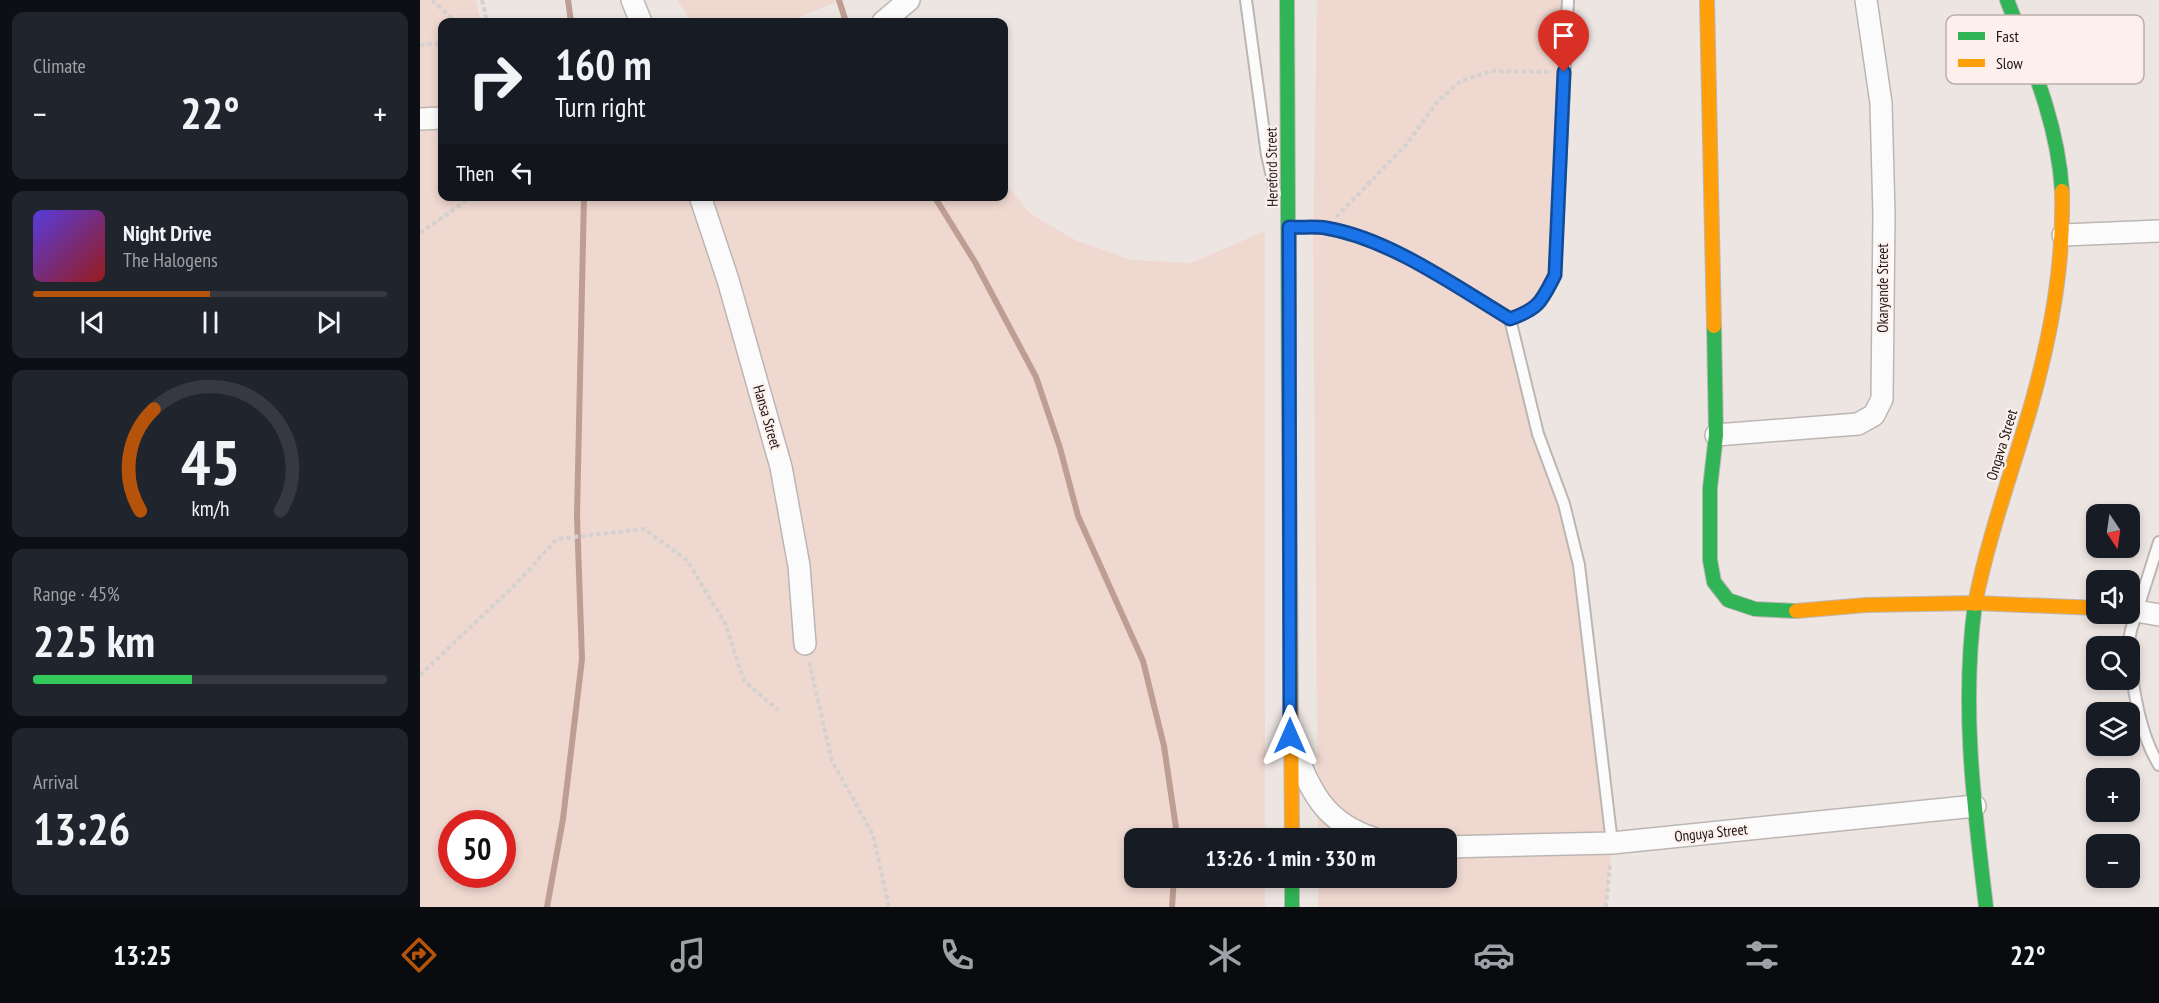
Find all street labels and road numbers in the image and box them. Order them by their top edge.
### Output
street label: Hereford Street [1261,127,1282,207]
street label: Okaryande Street [1873,243,1892,333]
street label: Hansa Street [749,383,786,451]
street label: Ongava Street [1982,407,2021,483]
street label: Onguya Street [1673,819,1749,846]

